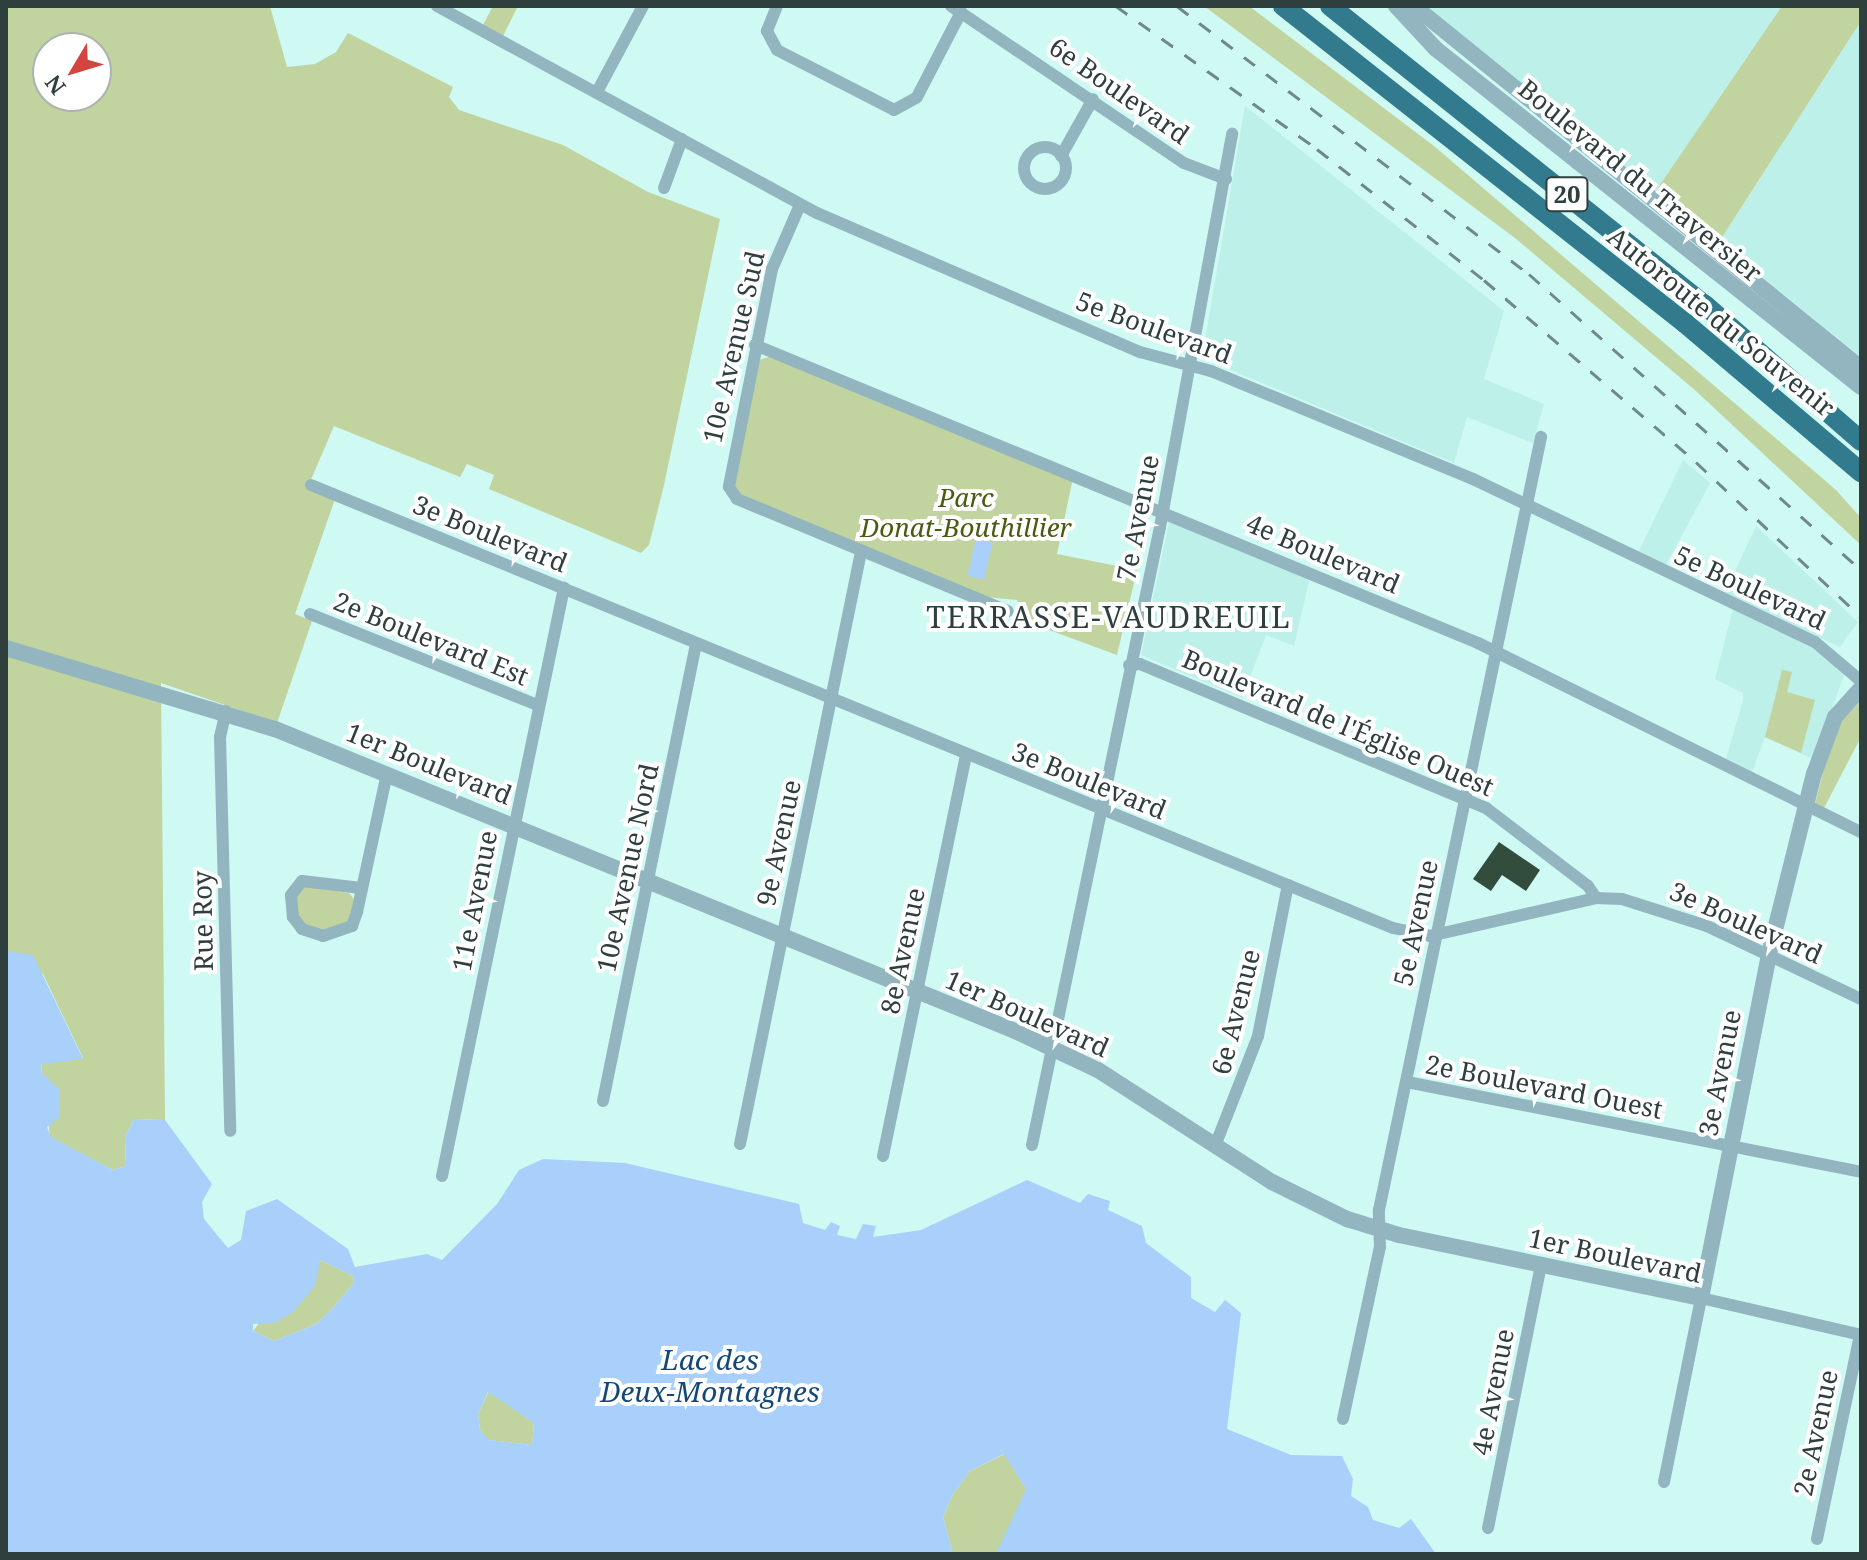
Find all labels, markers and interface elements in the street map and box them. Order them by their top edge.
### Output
street label: 6e Boulevard [1043,31,1195,151]
north arrow [32,32,112,112]
text: N [38,69,72,102]
street label: Boulevard du Traversier [1512,73,1768,289]
road number: 20 [1545,174,1589,214]
street label: Autoroute du Souvenir [1601,221,1841,423]
street label: 10e Avenue Sud [697,248,771,446]
street label: 5e Boulevard [1072,285,1236,371]
street label: 7e Avenue [1110,452,1166,584]
park label: Parc Donat-Bouthillier [860,482,1072,544]
street label: 3e Boulevard [408,489,572,579]
street label: 4e Boulevard [1242,508,1404,600]
street label: 5e Boulevard [1669,539,1831,637]
street label: 2e Boulevard Est [329,586,533,692]
district label: TERRASSE-VAUDREUIL [926,599,1292,635]
street label: Boulevard de l'Église Ouest [1178,643,1498,803]
street label: 1er Boulevard [342,717,516,811]
street label: 3e Boulevard [1007,736,1171,826]
street label: 10e Avenue Nord [591,761,665,975]
street label: 9e Avenue [750,777,808,909]
street label: 11e Avenue [446,828,504,974]
street label: 5e Avenue [1387,857,1445,989]
street label: Rue Roy [187,871,219,971]
street label: 3e Boulevard [1665,875,1827,971]
street label: 8e Avenue [874,885,932,1017]
street label: 6e Avenue [1205,946,1267,1078]
street label: 1er Boulevard [940,964,1114,1064]
street label: 3e Avenue [1692,1007,1748,1139]
street label: 2e Boulevard Ouest [1423,1049,1665,1125]
street label: 1er Boulevard [1526,1222,1704,1290]
street label: 4e Avenue [1465,1326,1521,1458]
water label: Lac des Deux-Montagnes [600,1342,820,1408]
street label: 2e Avenue [1787,1367,1845,1499]

